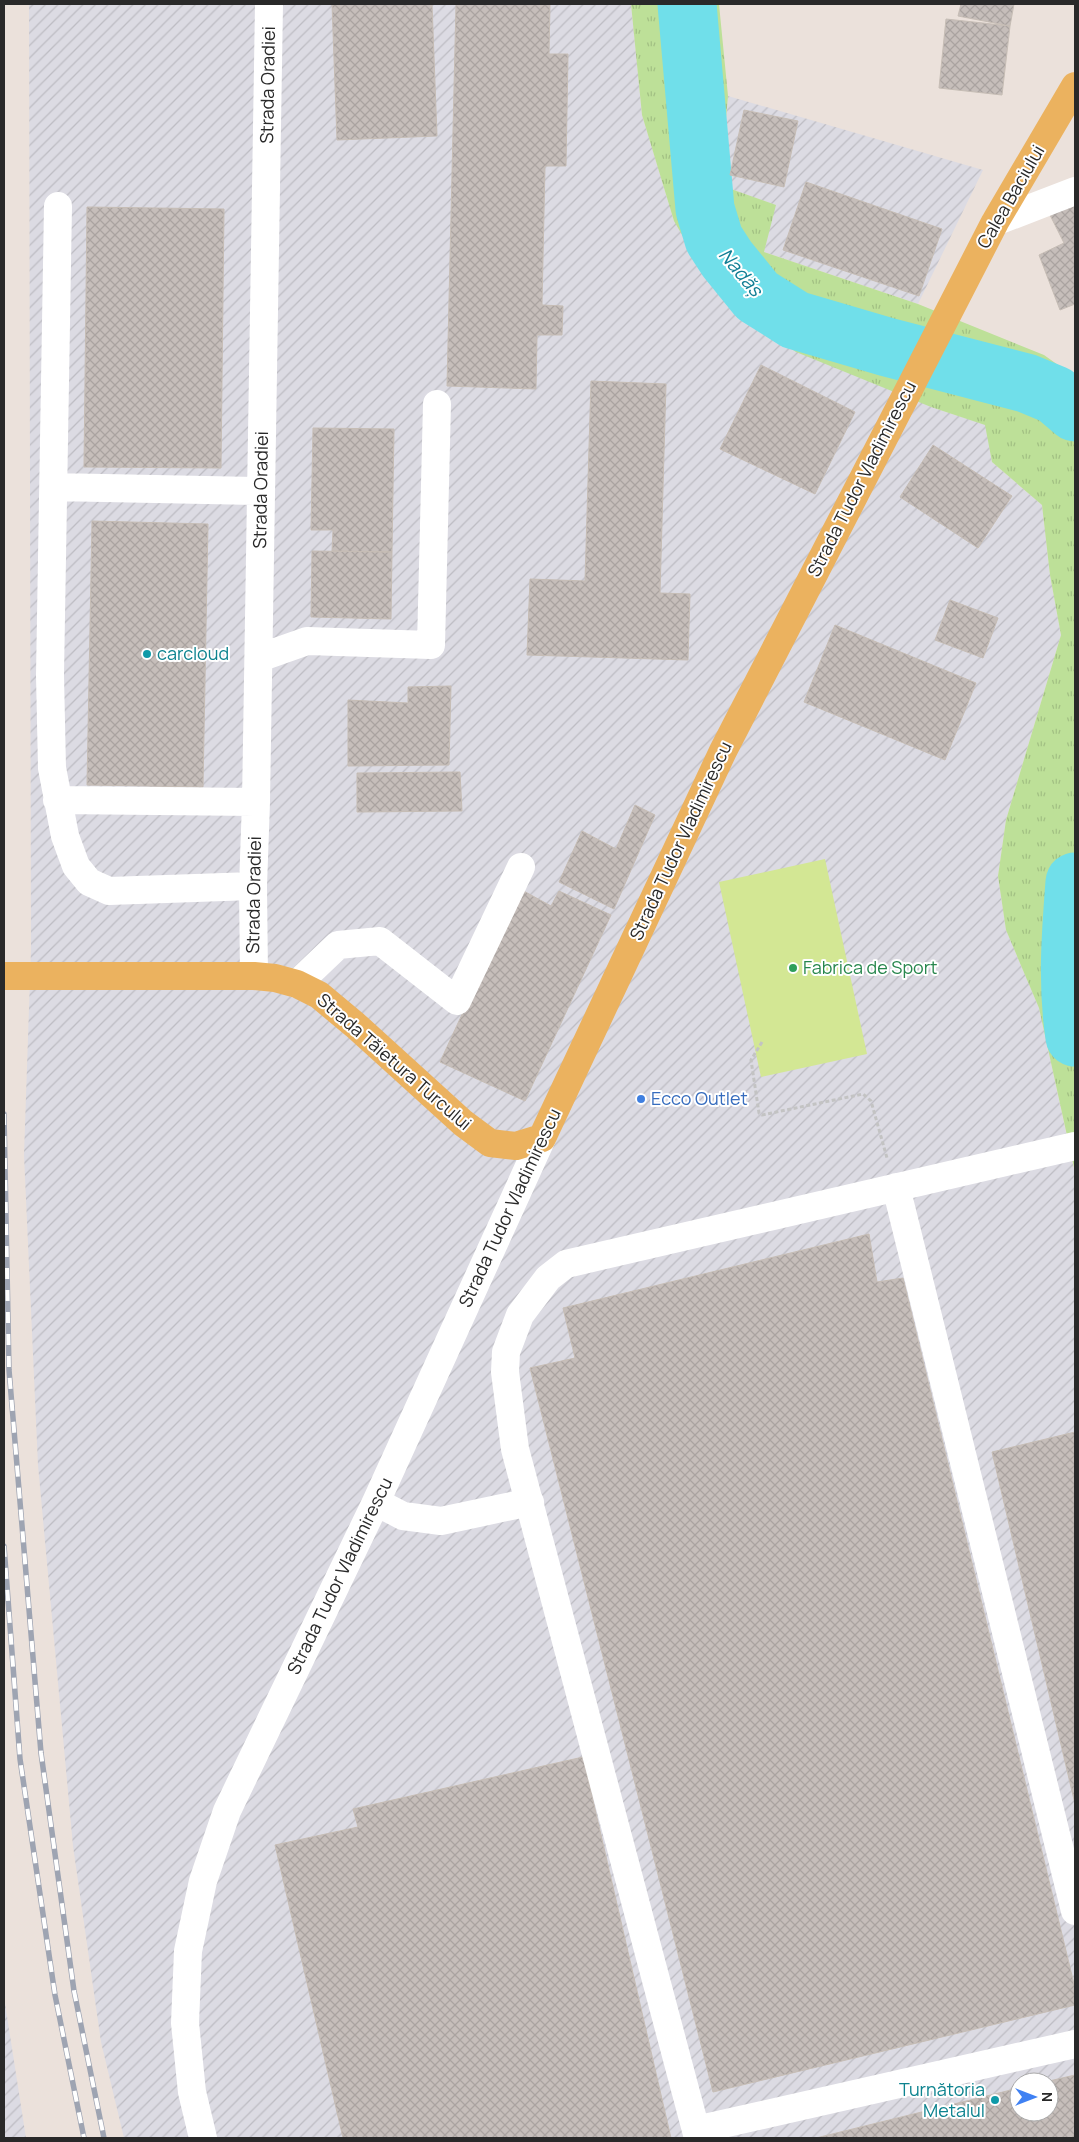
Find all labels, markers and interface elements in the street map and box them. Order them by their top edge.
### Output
street label: Strada Oradiei [254,26,280,144]
street label: Calea Baciului [971,140,1049,253]
water label: Nadăș [713,242,770,303]
street label: Strada Tudor Vladimirescu [801,377,921,580]
street label: Strada Oradiei [247,431,273,549]
place label: carcloud [157,641,229,665]
marker: carcloud [141,648,153,660]
street label: Strada Tudor Vladimirescu [623,737,737,944]
street label: Strada Oradiei [240,836,266,954]
place label: Fabrica de Sport [803,955,937,979]
marker: Fabrica de Sport [787,962,799,974]
street label: Strada Tăietura Turcului [312,988,477,1135]
place label: Ecco Outlet [651,1086,748,1110]
marker: Ecco Outlet [635,1093,647,1105]
street label: Strada Tudor Vladimirescu [452,1104,566,1311]
street label: Strada Tudor Vladimirescu [281,1473,397,1678]
north arrow [1009,2072,1059,2122]
place label: Turnătoria Metalul [899,2077,985,2122]
text: N [1038,2092,1057,2102]
marker: Turnătoria Metalul [989,2094,1001,2106]

